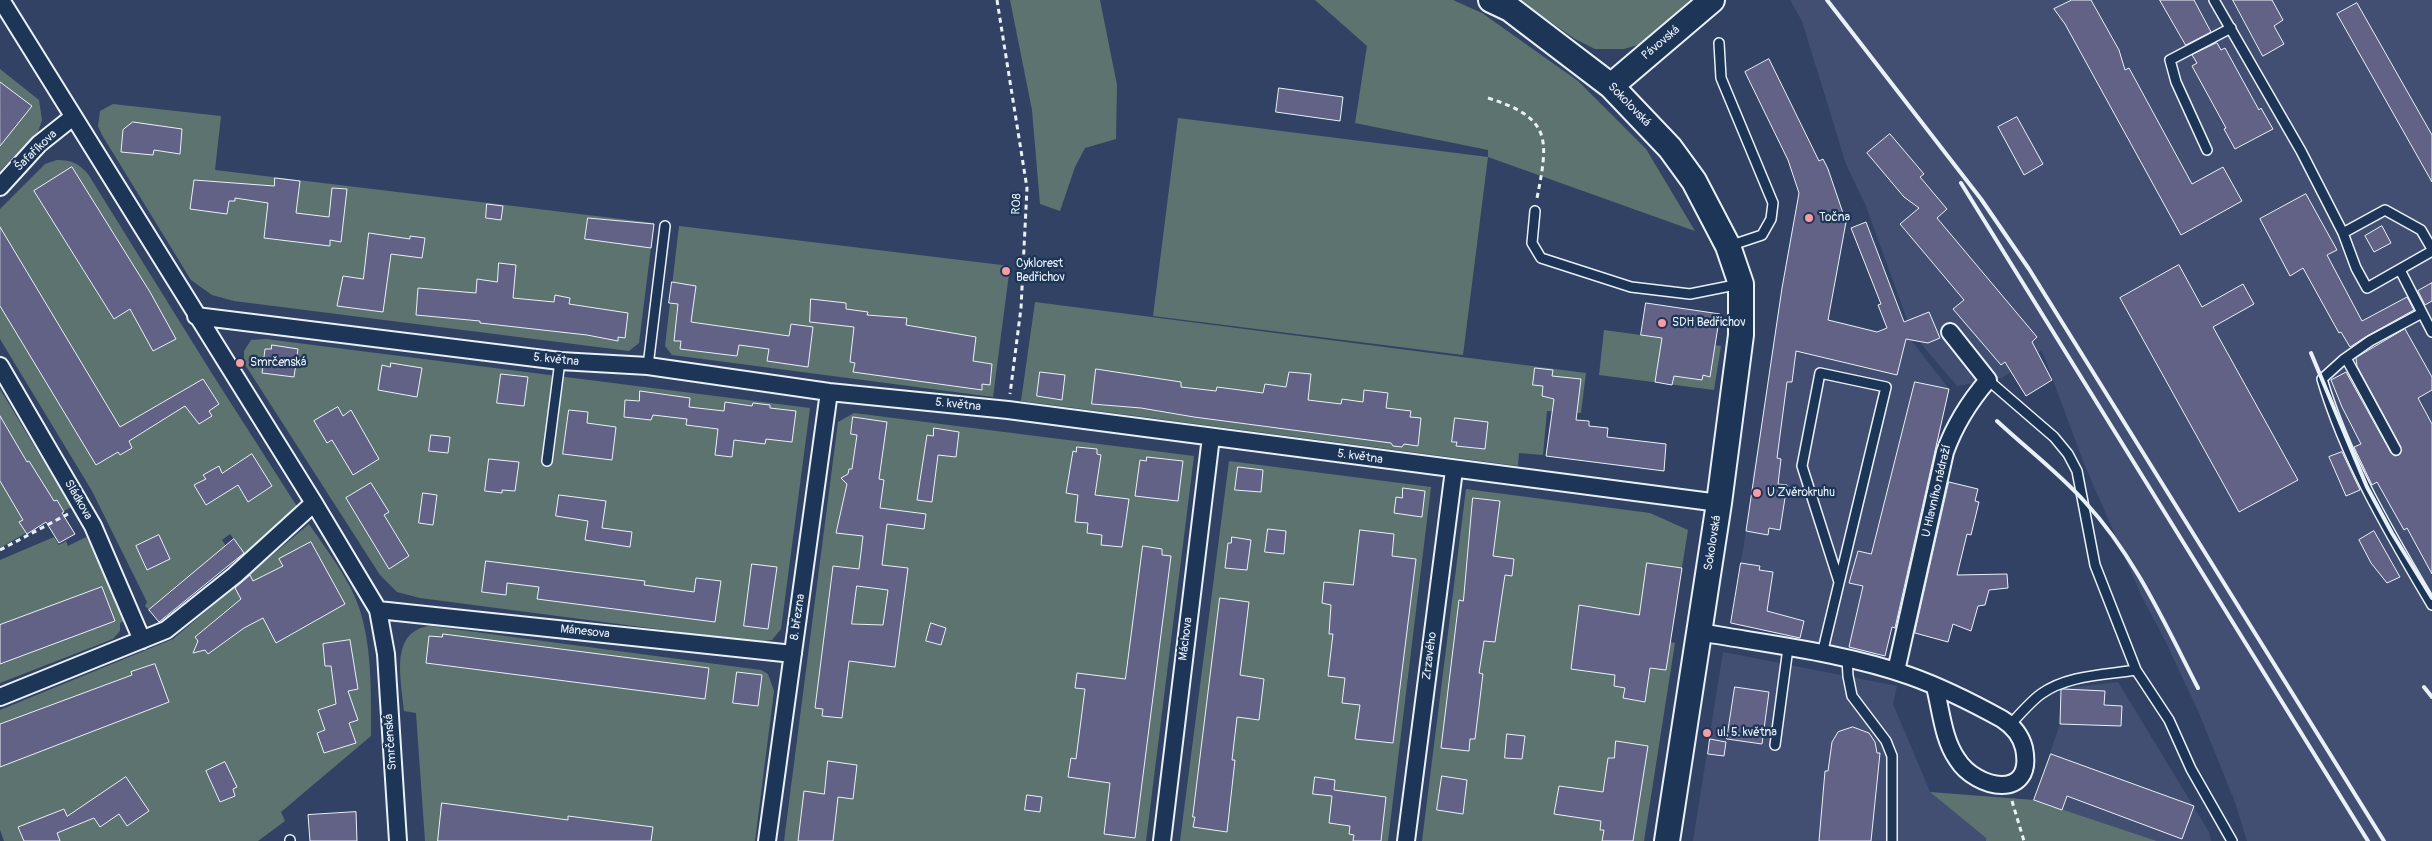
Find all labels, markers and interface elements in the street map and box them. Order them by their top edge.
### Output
street label: Pávovská [1639,23,1683,63]
street label: Sokolovská [1605,80,1653,130]
street label: Šafaříkova [12,127,60,175]
street label: R08 [1009,193,1025,215]
place label: Točna [1819,211,1850,225]
marker: Točna [1803,212,1815,224]
place label: Cyklorest Bedřichov [1016,257,1065,285]
marker: Cyklorest Bedřichov [1000,265,1012,277]
place label: SDH Bedřichov [1672,316,1746,330]
marker: SDH Bedřichov [1656,317,1668,329]
street label: 5. května [533,350,579,370]
place label: Smrčenská [250,356,306,370]
marker: Smrčenská [234,357,246,369]
street label: 5. května [935,395,981,415]
street label: U Hlavního nádraží [1919,443,1955,539]
street label: 5. května [1336,447,1384,467]
street label: Sládkova [61,477,95,523]
place label: U Zvěrokruhu [1767,486,1835,500]
marker: U Zvěrokruhu [1751,487,1763,499]
street label: Sokolovská [1702,514,1724,572]
street label: 8. března [788,593,808,641]
street label: Máchova [1176,617,1196,661]
street label: Mánesova [560,622,610,642]
street label: Zrzavého [1420,631,1440,681]
street label: Smrčenská [382,713,400,771]
place label: ul. 5. května [1717,726,1777,740]
marker: ul. 5. května [1701,727,1713,739]

